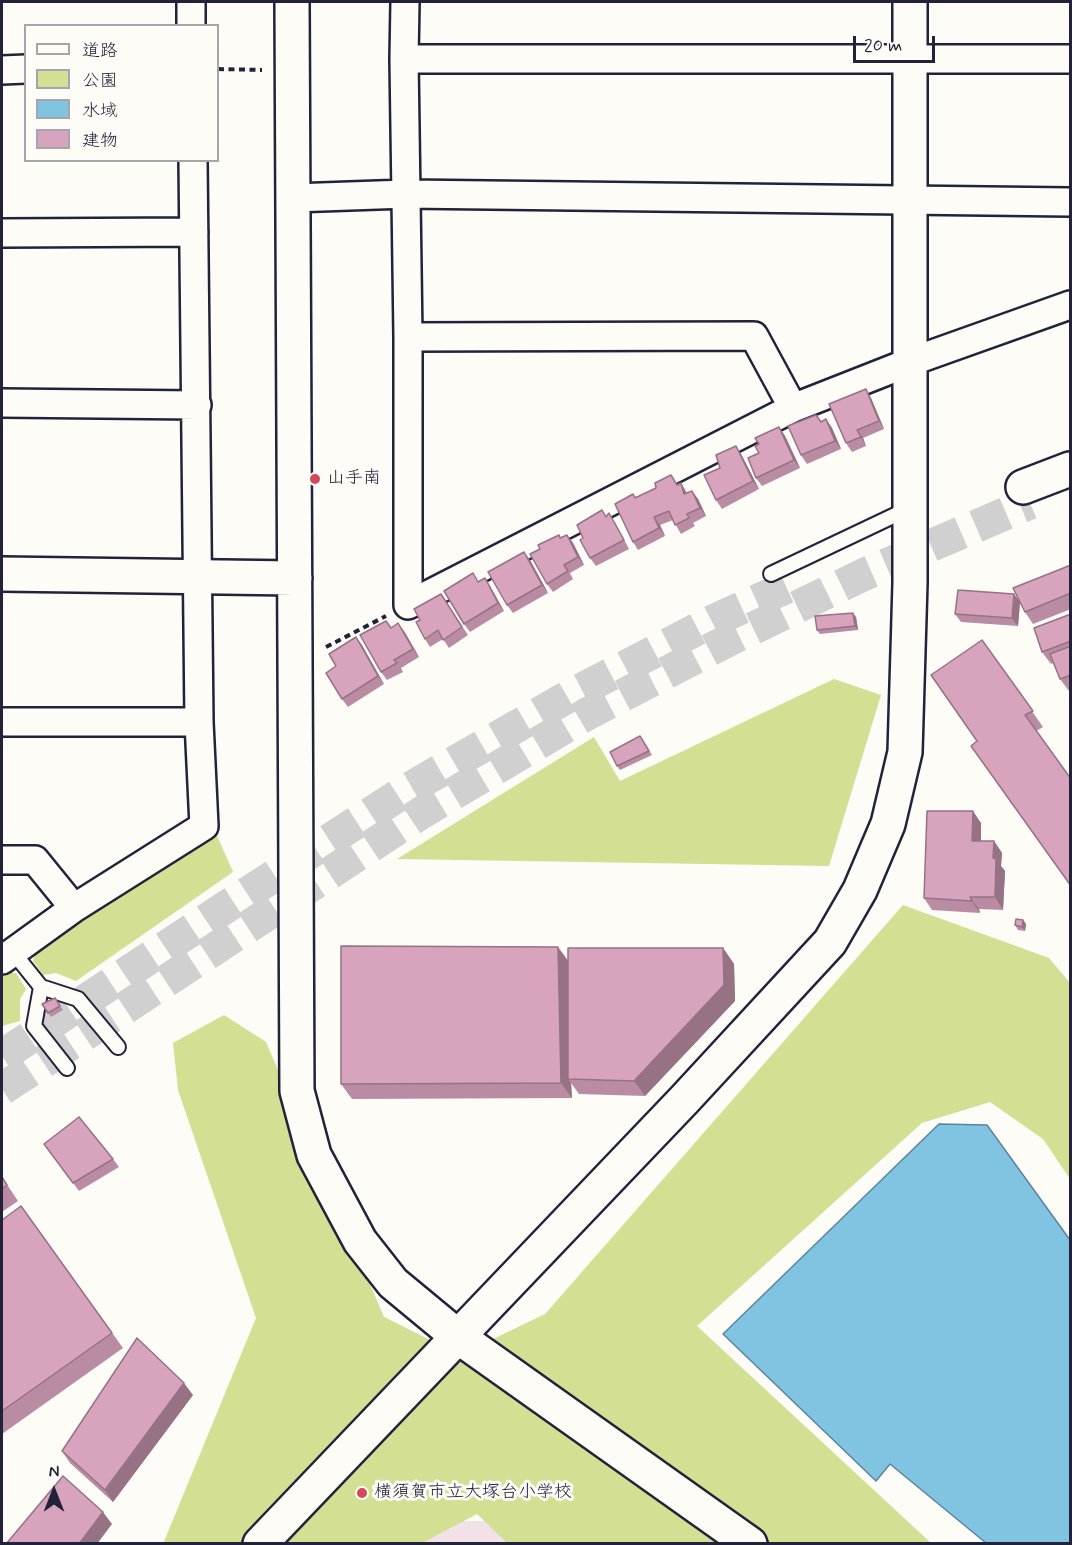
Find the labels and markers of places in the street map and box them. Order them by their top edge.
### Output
place label: 山手南 [327,468,381,490]
marker: 山手南 [308,472,322,486]
place label: 横須賀市立大塚台小学校 [374,1482,572,1504]
marker: 横須賀市立大塚台小学校 [355,1486,369,1500]

